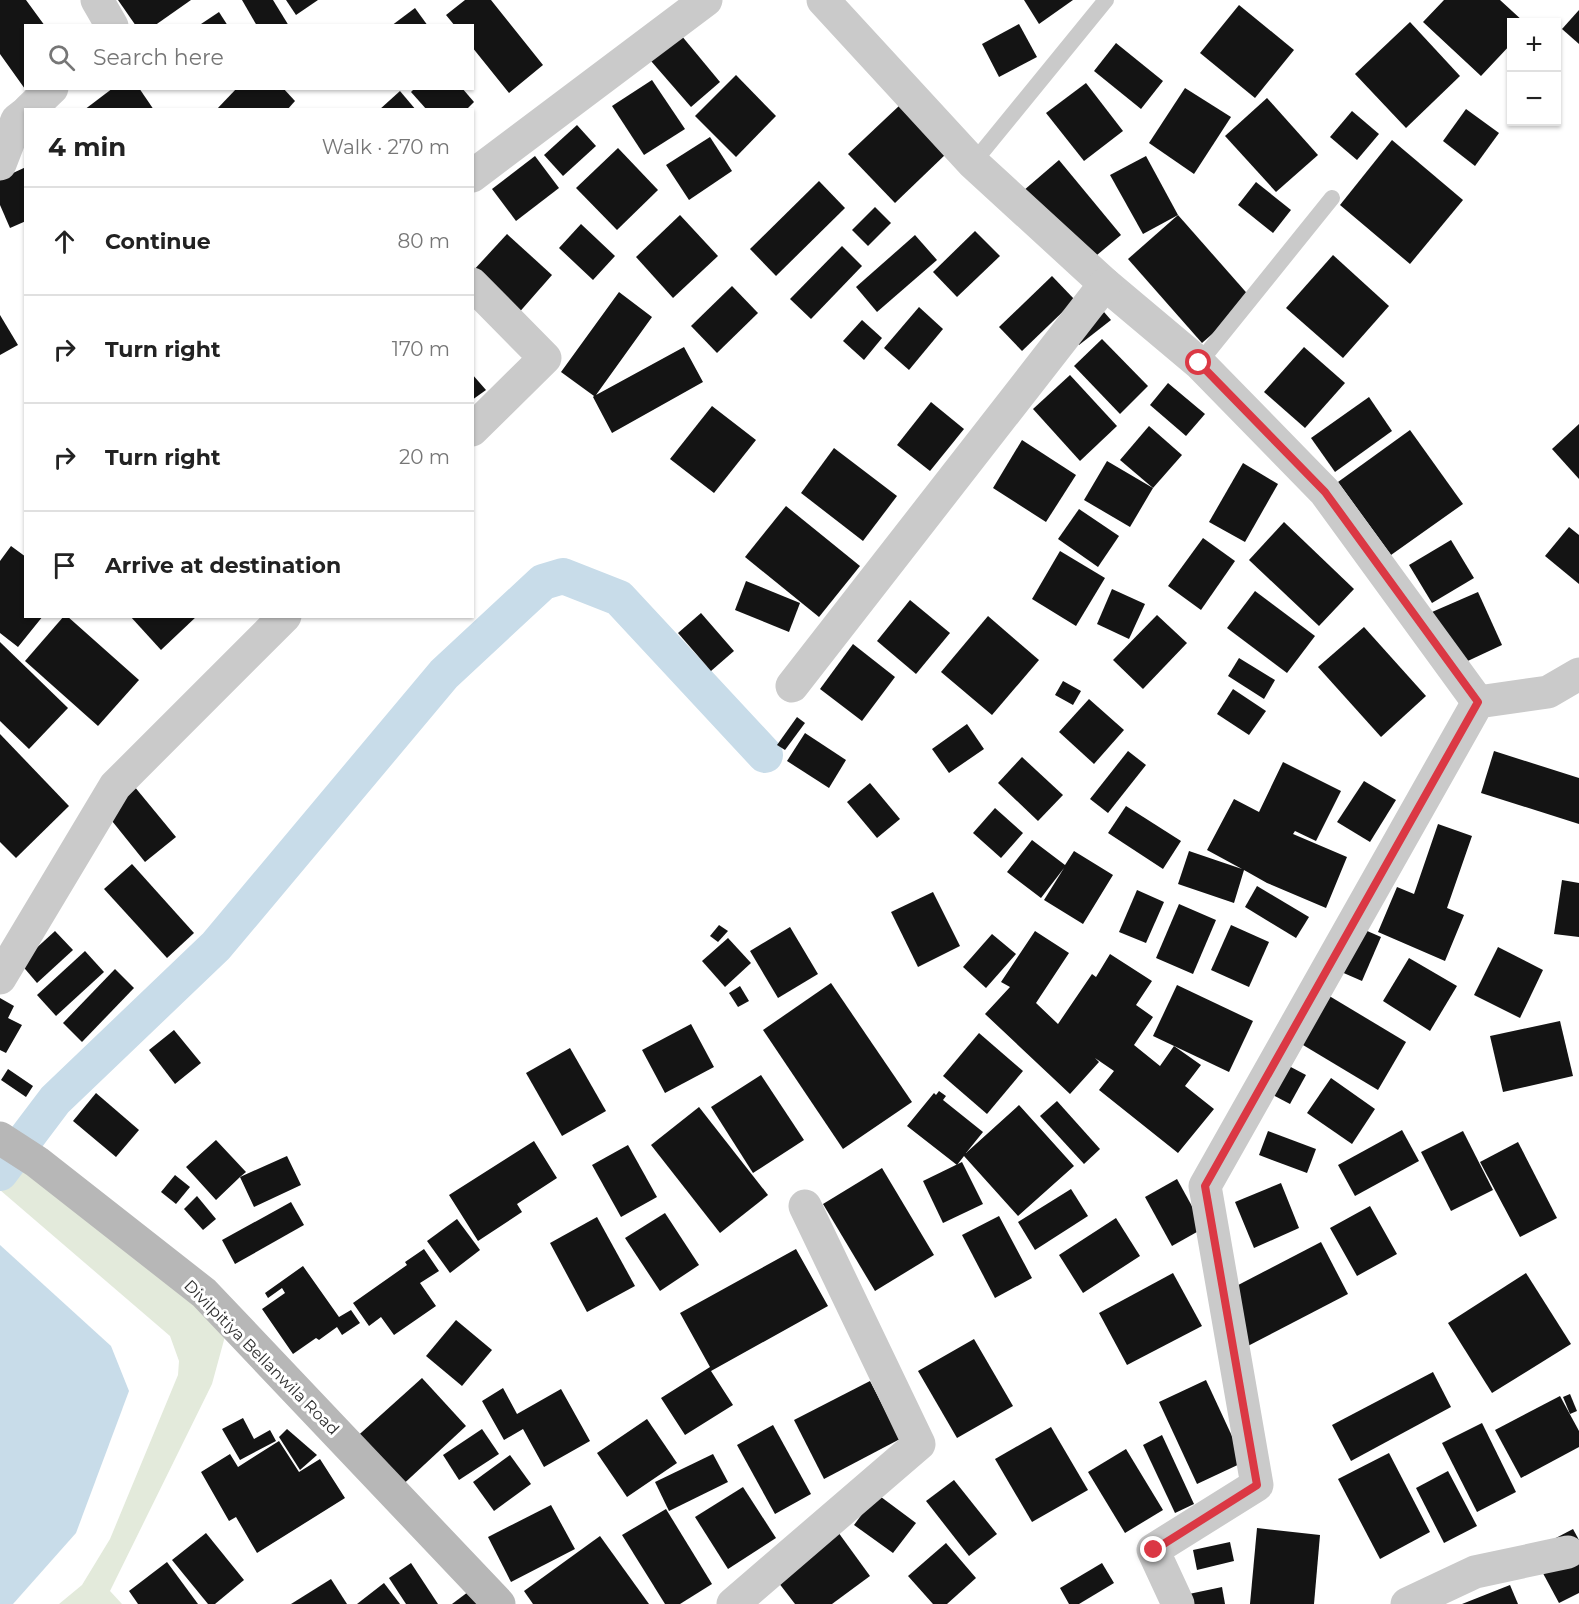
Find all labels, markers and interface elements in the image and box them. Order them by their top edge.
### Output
map controls [1507,18,1561,126]
button: + [1507,18,1561,72]
search box [24,24,474,90]
icon: search [45,41,78,74]
text: Search here [93,44,224,71]
button: − [1507,72,1561,126]
text: 4 min [48,131,126,163]
text: Walk · 270 m [322,135,450,159]
icon: ahead [48,225,81,258]
text: Continue [105,228,211,255]
text: 80 m [398,229,450,253]
icon: right [48,333,81,366]
text: Turn right [105,336,220,363]
text: 170 m [392,337,450,361]
route start [1185,349,1211,375]
icon: right [48,441,81,474]
text: Turn right [105,444,220,471]
text: 20 m [399,445,450,469]
icon: arrive [48,549,81,582]
text: Arrive at destination [105,552,341,579]
street label: Divilpitiya Bellanwila Road [180,1276,343,1439]
route end [1140,1536,1166,1562]

